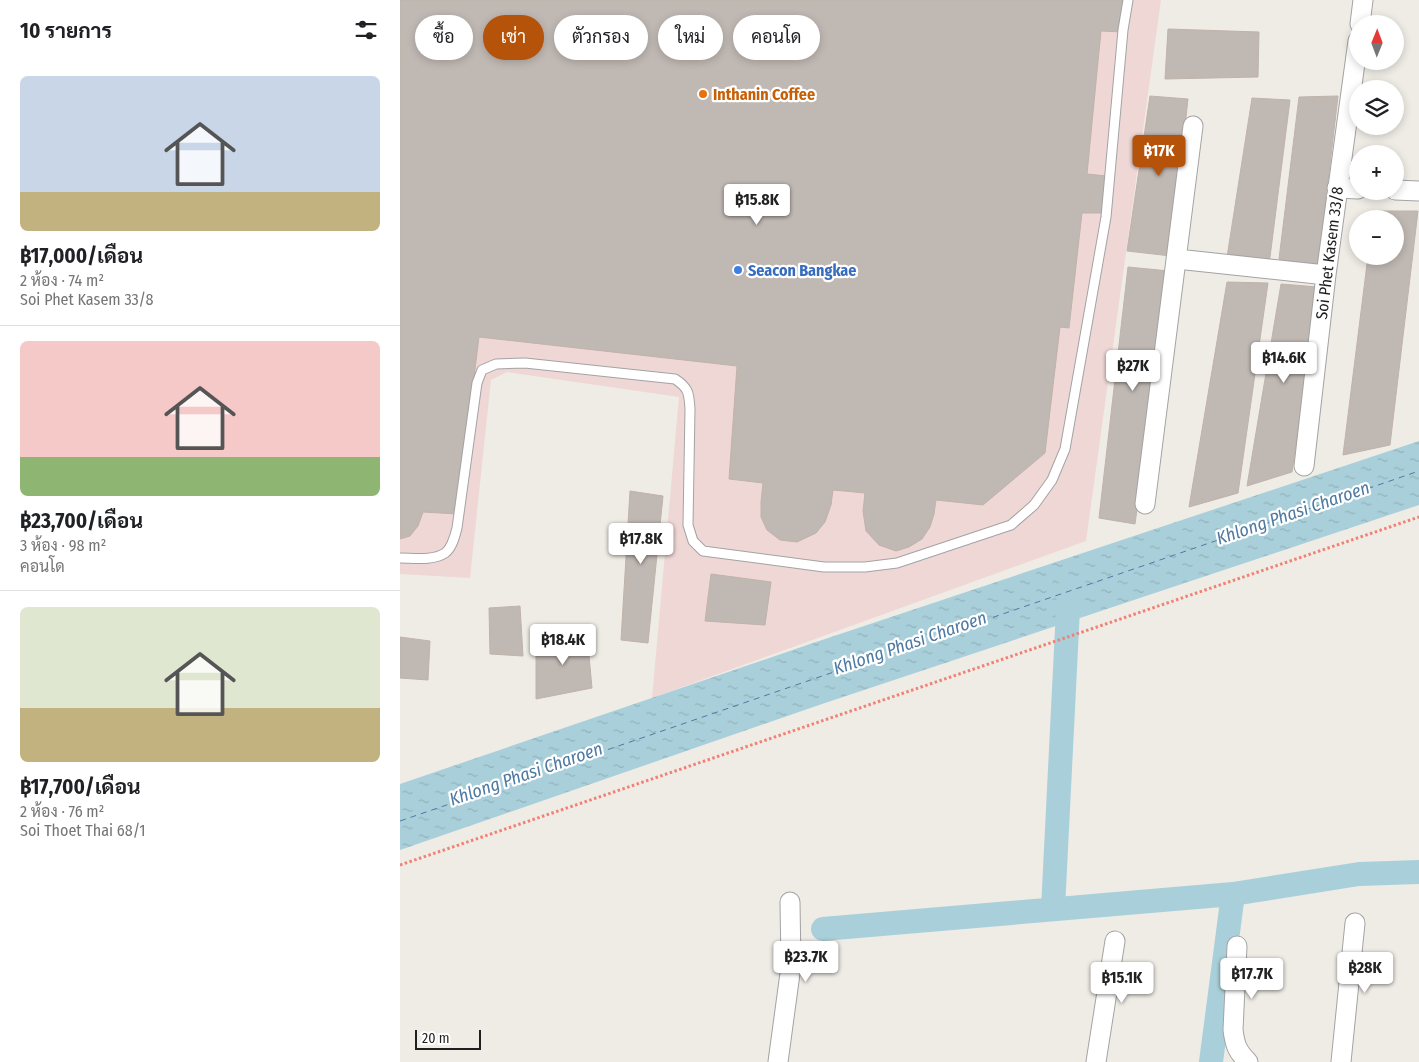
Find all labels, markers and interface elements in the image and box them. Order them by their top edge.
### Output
chip: ซื้อ [415,15,473,60]
chip: เช่า [483,15,544,60]
chip: ตัวกรอง [554,15,648,60]
chip: ใหม่ [658,15,723,60]
chip: คอนโด [733,15,820,60]
north arrow [1349,15,1404,70]
map controls [1349,15,1404,265]
icon: filters [352,16,380,44]
text: 10 รายการ [20,18,112,44]
button: layers [1349,80,1404,135]
place label: Inthanin Coffee [713,85,815,104]
marker: Inthanin Coffee [697,88,709,100]
icon: home [155,109,245,199]
pin: ฿17K [1129,134,1189,177]
text: ฿17K [1144,141,1174,160]
button: + [1349,145,1404,200]
pin: ฿15.8K [716,184,798,226]
street label: Soi Phet Kasem 33/8 [1312,186,1347,321]
text: ฿15.8K [735,190,779,209]
button: − [1349,210,1404,265]
text: ฿17,000/เดือน [20,243,143,269]
place label: Seacon Bangkae [748,261,856,280]
marker: Seacon Bangkae [732,264,744,276]
text: 2 ห้อง · 74 m² [20,271,104,290]
text: Soi Phet Kasem 33/8 [20,290,154,309]
pin: ฿14.6K [1243,342,1325,384]
text: ฿14.6K [1262,348,1306,367]
pin: ฿27K [1103,350,1163,392]
text: ฿27K [1117,356,1149,375]
icon: home [155,373,245,463]
water label: Khlong Phasi Charoen [1213,476,1373,550]
text: ฿23,700/เดือน [20,508,143,534]
pin: ฿17.8K [600,522,682,565]
text: ฿17.8K [619,529,663,548]
text: 3 ห้อง · 98 m² [20,536,106,555]
text: คอนโด [20,557,65,576]
water label: Khlong Phasi Charoen [830,606,990,680]
pin: ฿18.4K [522,624,604,666]
text: ฿18.4K [541,630,585,649]
icon: home [155,639,245,729]
water label: Khlong Phasi Charoen [446,737,606,811]
text: ฿17,700/เดือน [20,774,141,800]
text: 2 ห้อง · 76 m² [20,802,104,821]
text: Soi Thoet Thai 68/1 [20,821,145,840]
pin: ฿23.7K [765,940,847,983]
text: ฿23.7K [784,947,828,966]
pin: ฿28K [1335,952,1395,994]
pin: ฿17.7K [1211,958,1293,1000]
text: ฿28K [1348,958,1382,977]
pin: ฿15.1K [1081,962,1163,1004]
text: ฿17.7K [1231,964,1273,983]
text: ฿15.1K [1102,968,1142,987]
scale bar [415,1027,481,1050]
text: 20 m [422,1030,450,1047]

